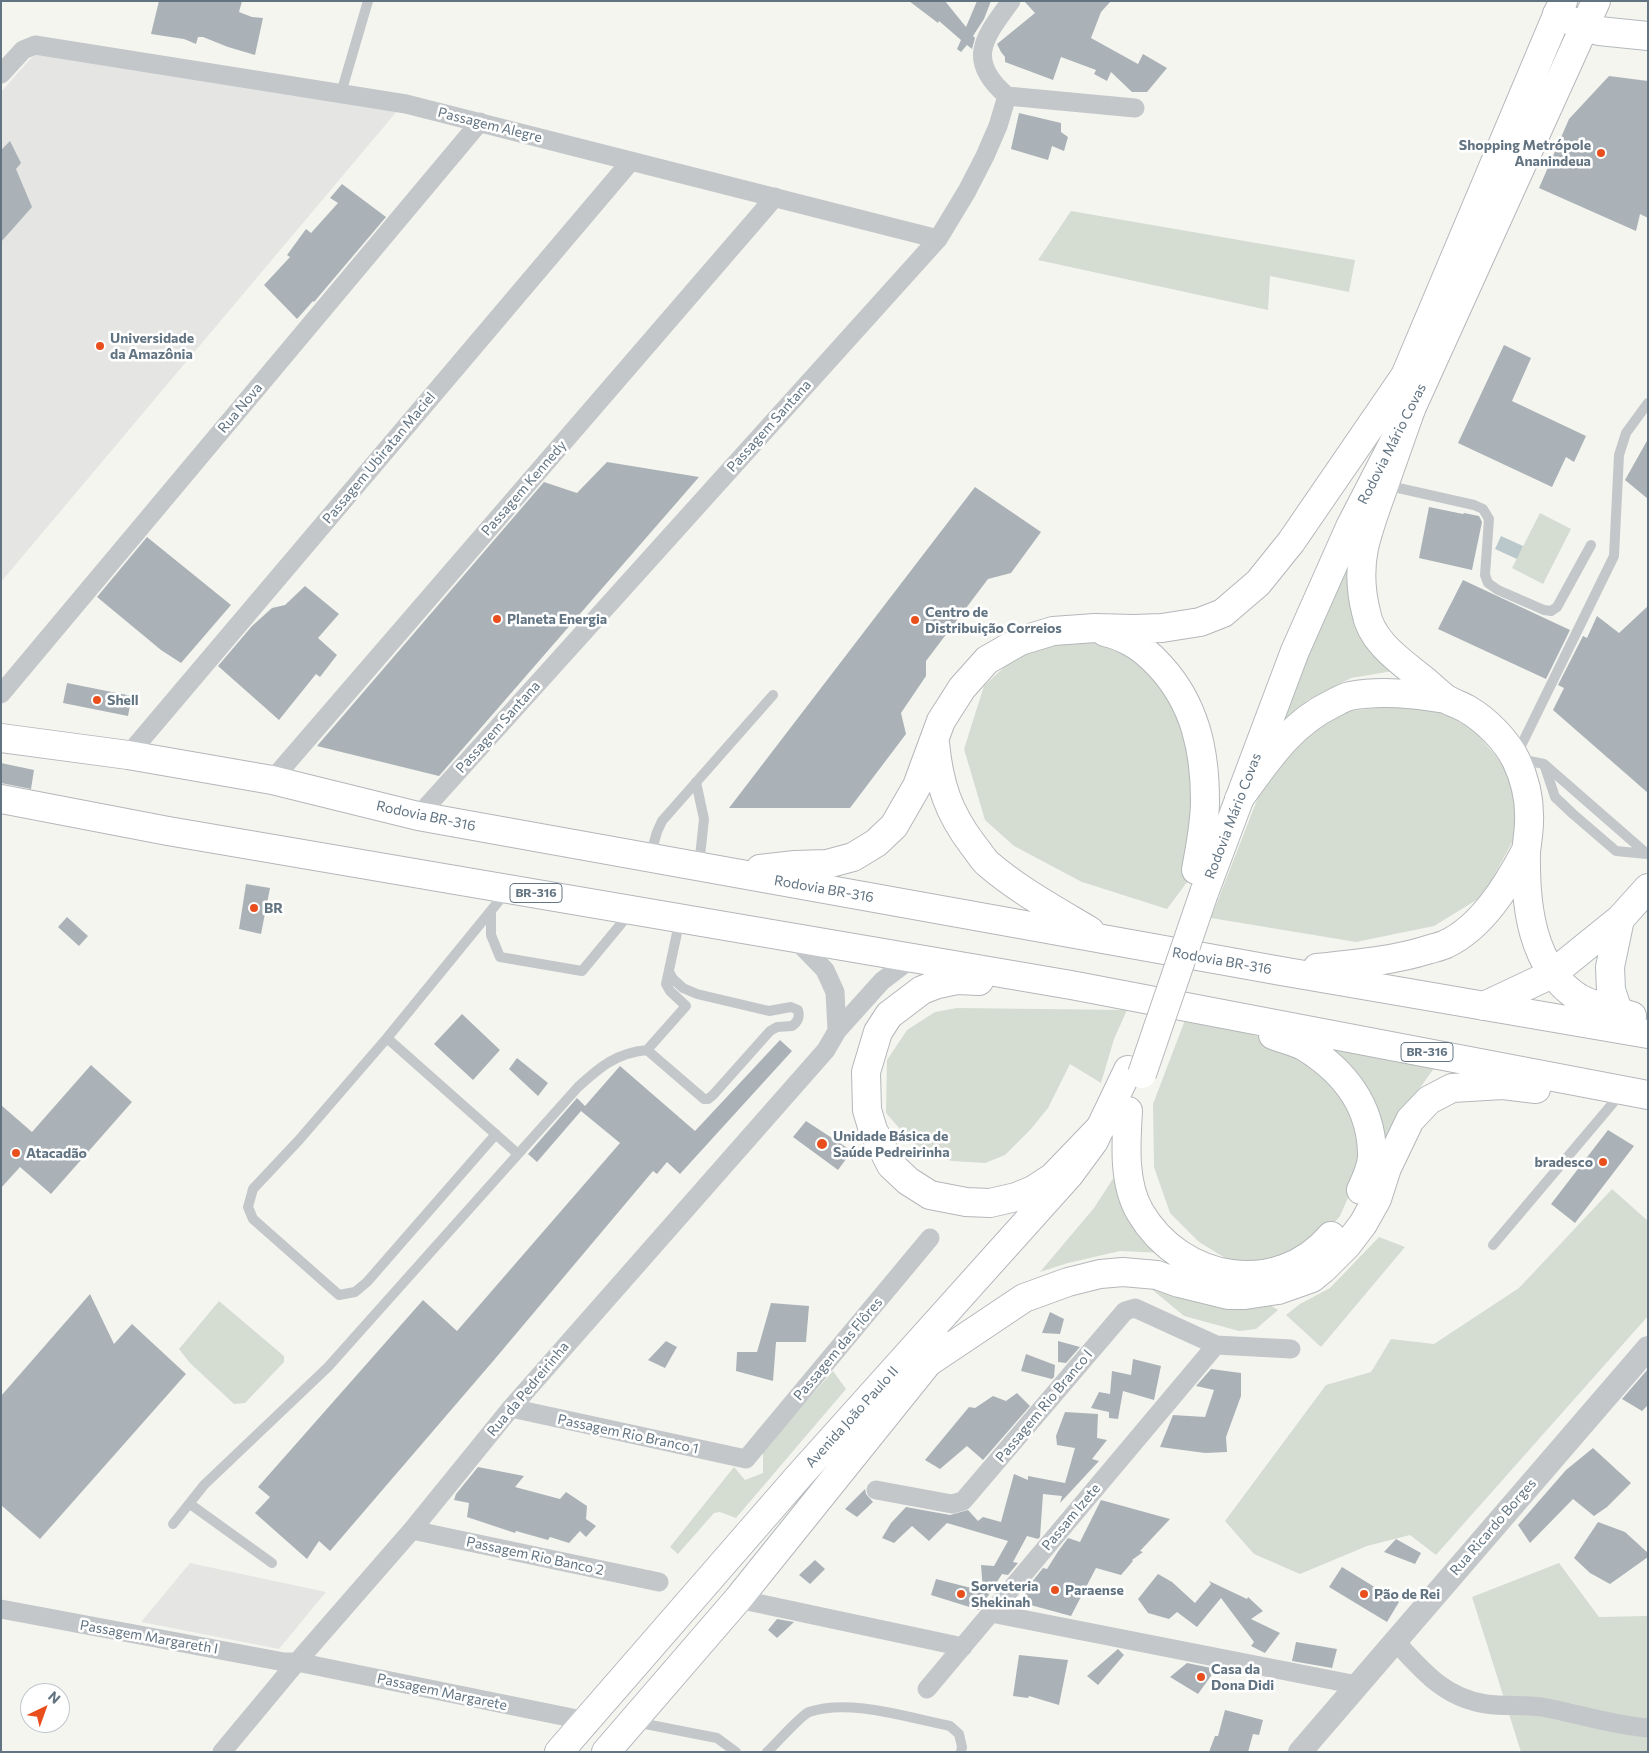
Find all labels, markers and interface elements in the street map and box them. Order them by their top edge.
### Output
street label: Passagem Alegre [436,104,544,146]
place label: Shopping Metrópole Ananindeua [1459,137,1591,170]
marker: Shopping Metrópole Ananindeua [1595,147,1607,159]
place label: Universidade da Amazônia [110,330,194,362]
marker: Universidade da Amazônia [94,340,106,352]
street label: Passagem Santana [723,377,815,475]
street label: Rua Nova [214,380,266,436]
street label: Rodovia Mário Covas [1354,381,1430,507]
street label: Passagem Ubiratan Maciel [319,389,439,527]
street label: Passagem Kennedy [478,437,570,539]
place label: Centro de Distribuição Correios [925,604,1062,636]
place label: Planeta Energia [507,611,607,627]
marker: Planeta Energia [491,613,503,625]
marker: Centro de Distribuição Correios [909,614,921,626]
street label: Passagem Santana [452,678,544,776]
place label: Shell [107,692,139,708]
marker: Shell [91,694,103,706]
street label: Rodovia Mário Covas [1201,751,1265,881]
street label: Rodovia BR-316 [375,797,477,835]
street label: Rodovia BR-316 [773,872,875,906]
road number: BR-316 [510,884,562,902]
place label: BR [264,900,283,916]
marker: BR [248,902,260,914]
street label: Rodovia BR-316 [1171,944,1273,978]
road number: BR-316 [1401,1042,1453,1062]
place label: Unidade Básica de Saúde Pedreirinha [833,1128,950,1160]
marker: Unidade Básica de Saúde Pedreirinha [815,1137,829,1151]
place label: Atacadão [26,1145,87,1161]
marker: Atacadão [10,1147,22,1159]
place label: bradesco [1534,1154,1593,1170]
marker: bradesco [1597,1156,1609,1168]
street label: Passagem das Flôres [790,1294,886,1404]
street label: Rua da Pedreirinha [484,1338,572,1440]
street label: Passagem Rio Branco I [992,1346,1096,1466]
street label: Avenida João Paulo II [802,1363,902,1471]
street label: Passagem Rio Branco 1 [556,1411,700,1457]
street label: Rua Ricardo Borges [1446,1475,1540,1579]
street label: Passam Izete [1038,1480,1104,1554]
street label: Passagem Rio Banco 2 [465,1533,605,1579]
place label: Sorveteria Shekinah [971,1578,1038,1610]
place label: Paraense [1065,1582,1124,1598]
marker: Paraense [1049,1584,1061,1596]
place label: Pão de Rei [1374,1586,1440,1602]
marker: Sorveteria Shekinah [955,1588,967,1600]
marker: Pão de Rei [1358,1588,1370,1600]
street label: Passagem Margareth I [79,1617,219,1657]
place label: Casa da Dona Didi [1211,1661,1274,1694]
street label: Passagem Margarete [375,1670,509,1714]
marker: Casa da Dona Didi [1195,1671,1207,1683]
north arrow [20,1683,70,1733]
text: N [45,1687,64,1707]

